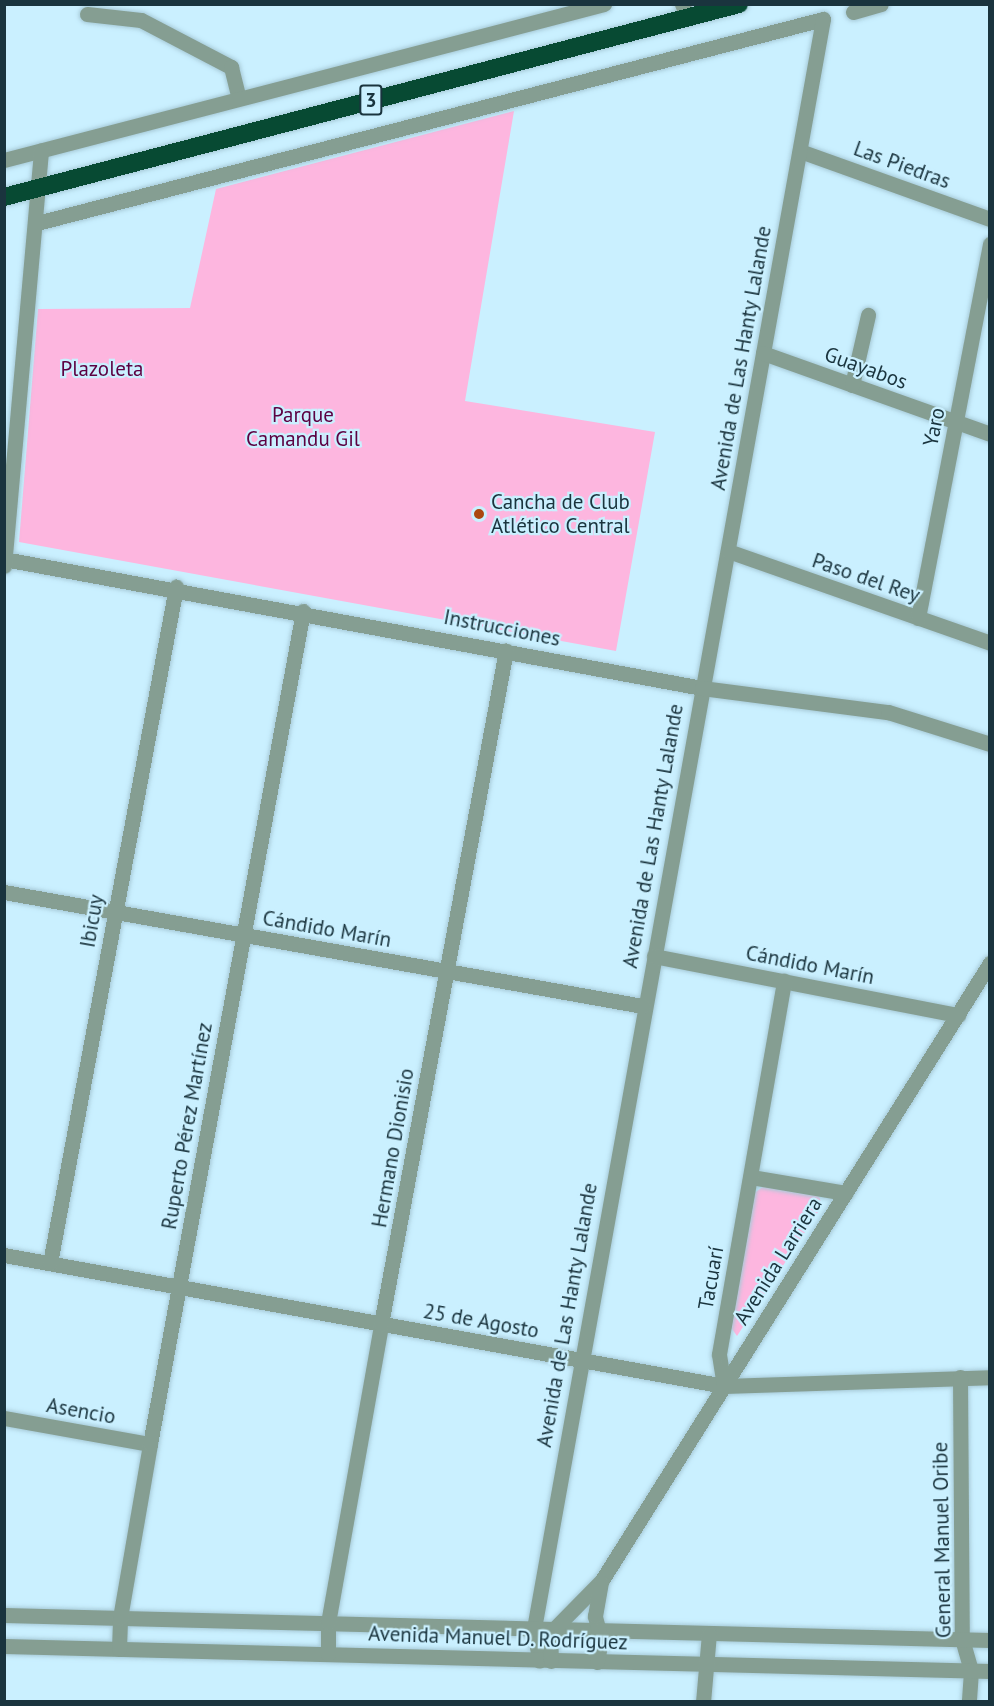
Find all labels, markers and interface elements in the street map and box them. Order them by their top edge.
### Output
road number: 3 [359,83,383,117]
street label: Las Piedras [850,136,954,194]
street label: Avenida de Las Hanty Lalande [705,223,777,493]
street label: Guayabos [821,341,911,395]
park label: Plazoleta [61,356,143,382]
park label: Parque Camandu Gil [246,402,360,452]
street label: Yaro [918,405,950,449]
place label: Cancha de Club Atlético Central [491,489,630,539]
marker: Cancha de Club Atlético Central [472,507,486,521]
street label: Paso del Rey [809,548,923,608]
street label: Instrucciones [442,604,562,652]
street label: Avenida de Las Hanty Lalande [617,701,689,971]
street label: Ibicuy [75,892,109,950]
street label: Cándido Marín [261,905,393,953]
street label: Cándido Marín [744,940,876,990]
street label: Ruperto Pérez Martínez [156,1020,218,1232]
street label: Hermano Dionisio [367,1066,419,1230]
street label: Avenida de Las Hanty Lalande [531,1180,603,1450]
street label: Avenida Larriera [729,1193,827,1329]
street label: Tacuarí [693,1244,729,1312]
street label: 25 de Agosto [421,1298,541,1344]
street label: Asencio [45,1393,117,1429]
street label: General Manuel Oribe [928,1442,956,1638]
street label: Avenida Manuel D. Rodríguez [367,1621,629,1655]

